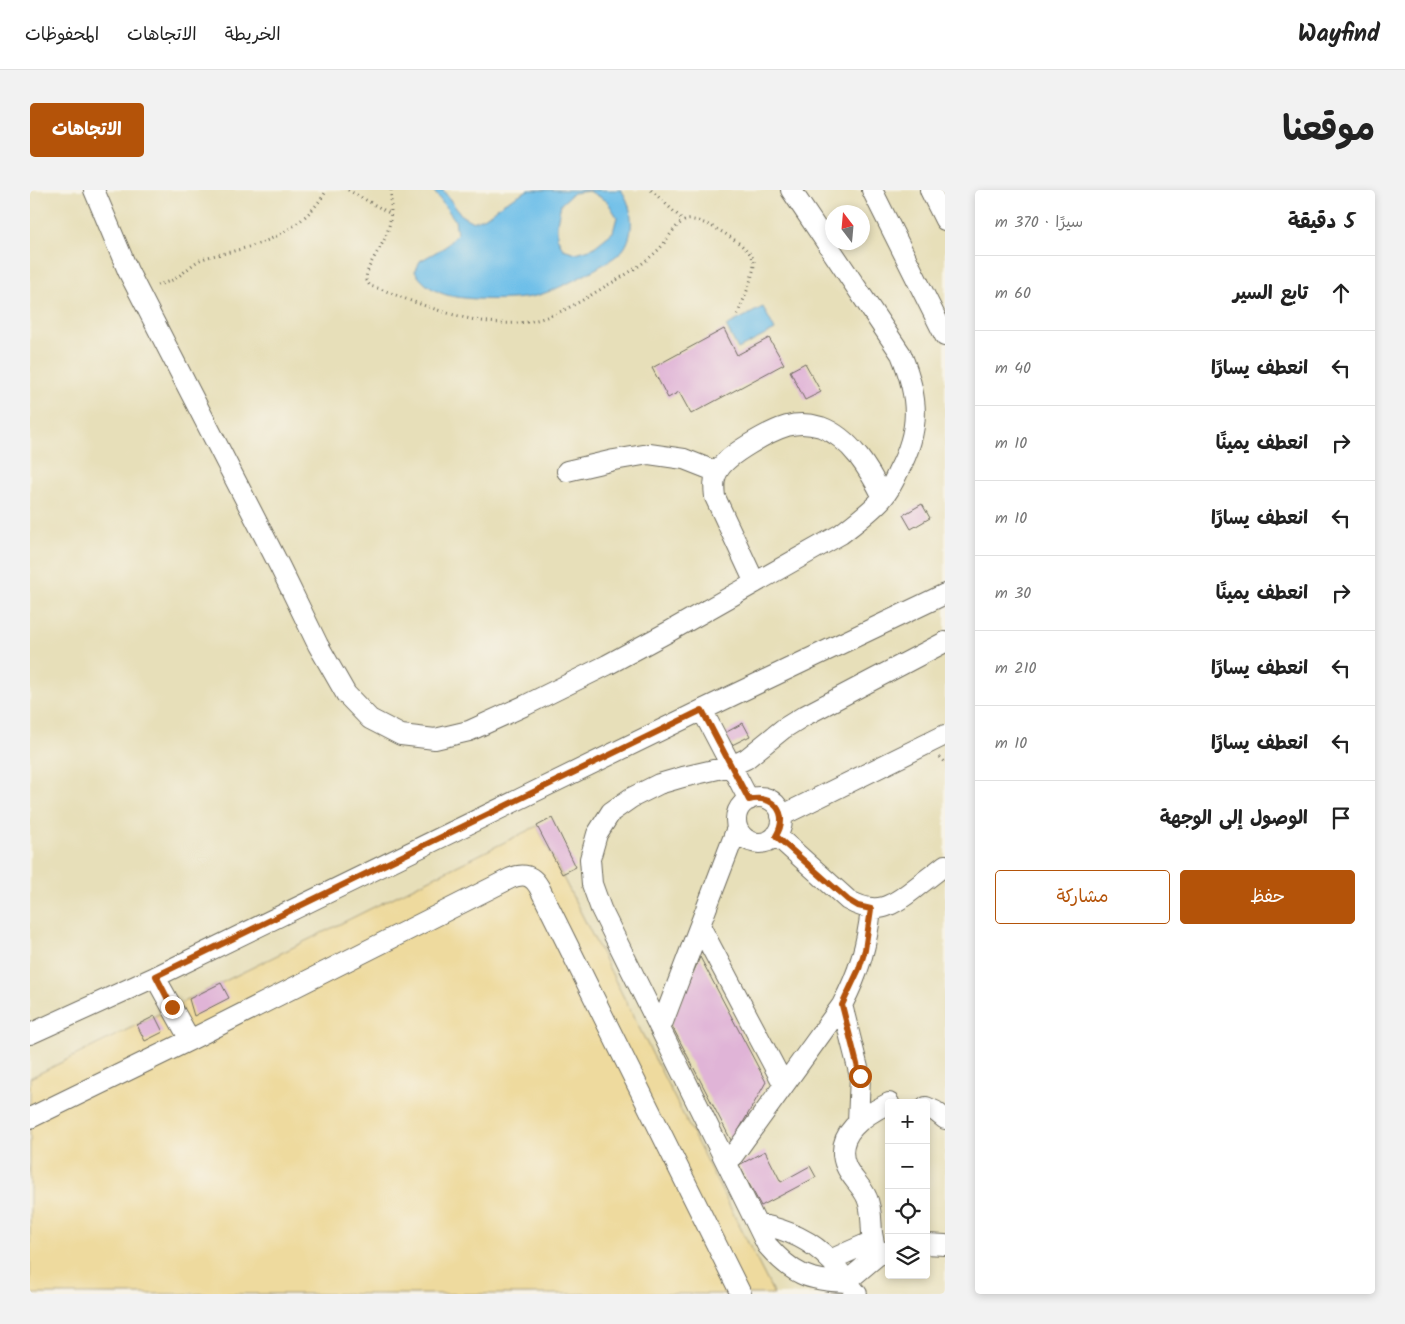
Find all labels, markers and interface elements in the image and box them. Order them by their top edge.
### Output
text: Wayfind [1298,15,1380,54]
text: المحفوظات [25,21,99,50]
text: الاتجاهات [127,21,197,50]
text: الخريطة [225,21,281,50]
button: الاتجاهات [30,103,144,157]
text: موقعنا [1282,103,1375,159]
north arrow [825,205,870,250]
text: 5 دقيقة [1288,206,1355,239]
text: سيرًا · 370 m [995,210,1083,235]
text: تابع السير [1233,279,1308,309]
icon: ahead [1327,279,1355,307]
text: 60 m [995,281,1031,306]
text: انعطف يسارًا [1211,354,1308,384]
icon: left [1327,354,1355,382]
text: 40 m [995,356,1031,381]
text: انعطف يمينًا [1216,429,1308,459]
icon: right [1327,429,1355,457]
text: 10 m [995,431,1027,456]
text: انعطف يسارًا [1211,504,1308,534]
icon: left [1327,504,1355,532]
text: 10 m [995,506,1027,531]
text: انعطف يمينًا [1216,579,1308,609]
icon: right [1327,579,1355,607]
text: 30 m [995,581,1031,606]
text: انعطف يسارًا [1211,654,1308,684]
icon: left [1327,654,1355,682]
text: 210 m [995,656,1037,681]
text: انعطف يسارًا [1211,729,1308,759]
icon: left [1327,729,1355,757]
text: 10 m [995,731,1027,756]
text: الوصول إلى الوجهة [1160,804,1308,834]
icon: arrive [1327,804,1355,832]
button: مشاركة [995,870,1170,924]
button: حفظ [1180,870,1355,924]
route end [161,996,184,1019]
route start [849,1065,872,1088]
map controls [885,1099,930,1279]
button: + [885,1099,930,1144]
button: − [885,1144,930,1189]
button: locate [885,1189,930,1234]
button: layers [885,1234,930,1279]

